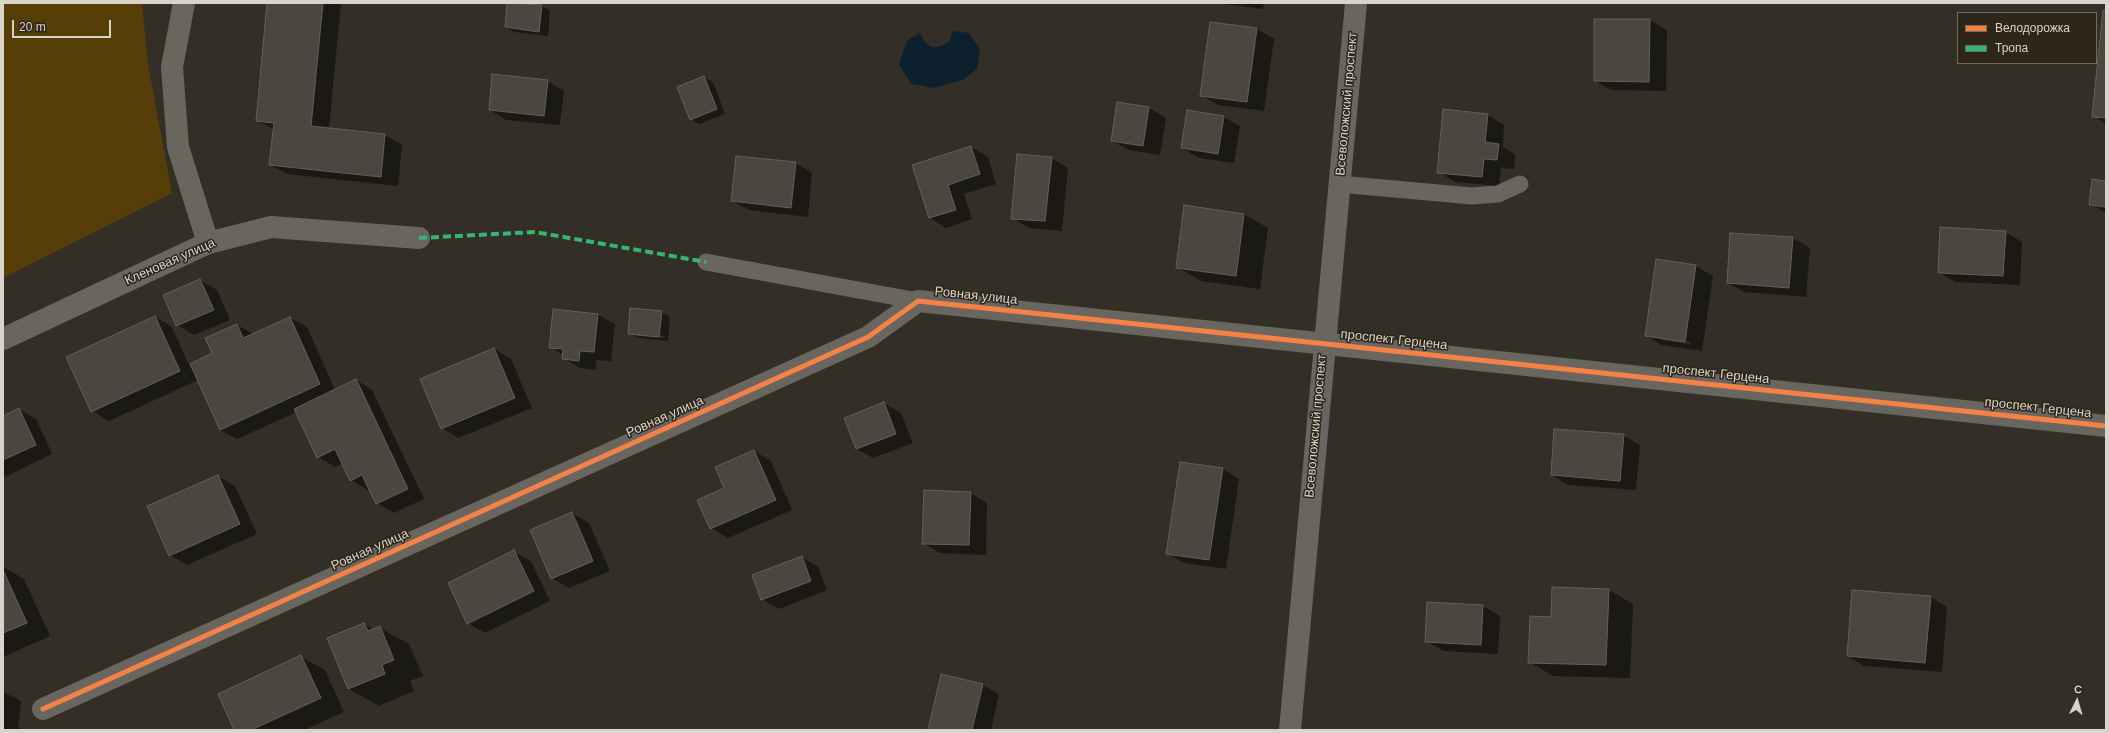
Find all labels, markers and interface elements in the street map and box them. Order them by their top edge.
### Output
scale bar [14,12,113,38]
legend [1957,12,2097,64]
text: 20 m [19,20,46,34]
text: Велодорожка [1995,21,2070,35]
street label: Всеволожский проспект [1333,32,1361,176]
text: Тропа [1995,41,2028,55]
street label: Кленовая улица [122,235,218,289]
street label: Ровная улица [934,284,1018,308]
street label: проспект Герцена [1340,327,1448,353]
street label: Всеволожский проспект [1302,354,1330,498]
street label: проспект Герцена [1662,361,1770,387]
street label: Ровная улица [624,393,706,441]
street label: проспект Герцена [1984,395,2092,421]
street label: Ровная улица [329,526,411,574]
north arrow [2057,681,2097,721]
text: С [2074,683,2083,695]

